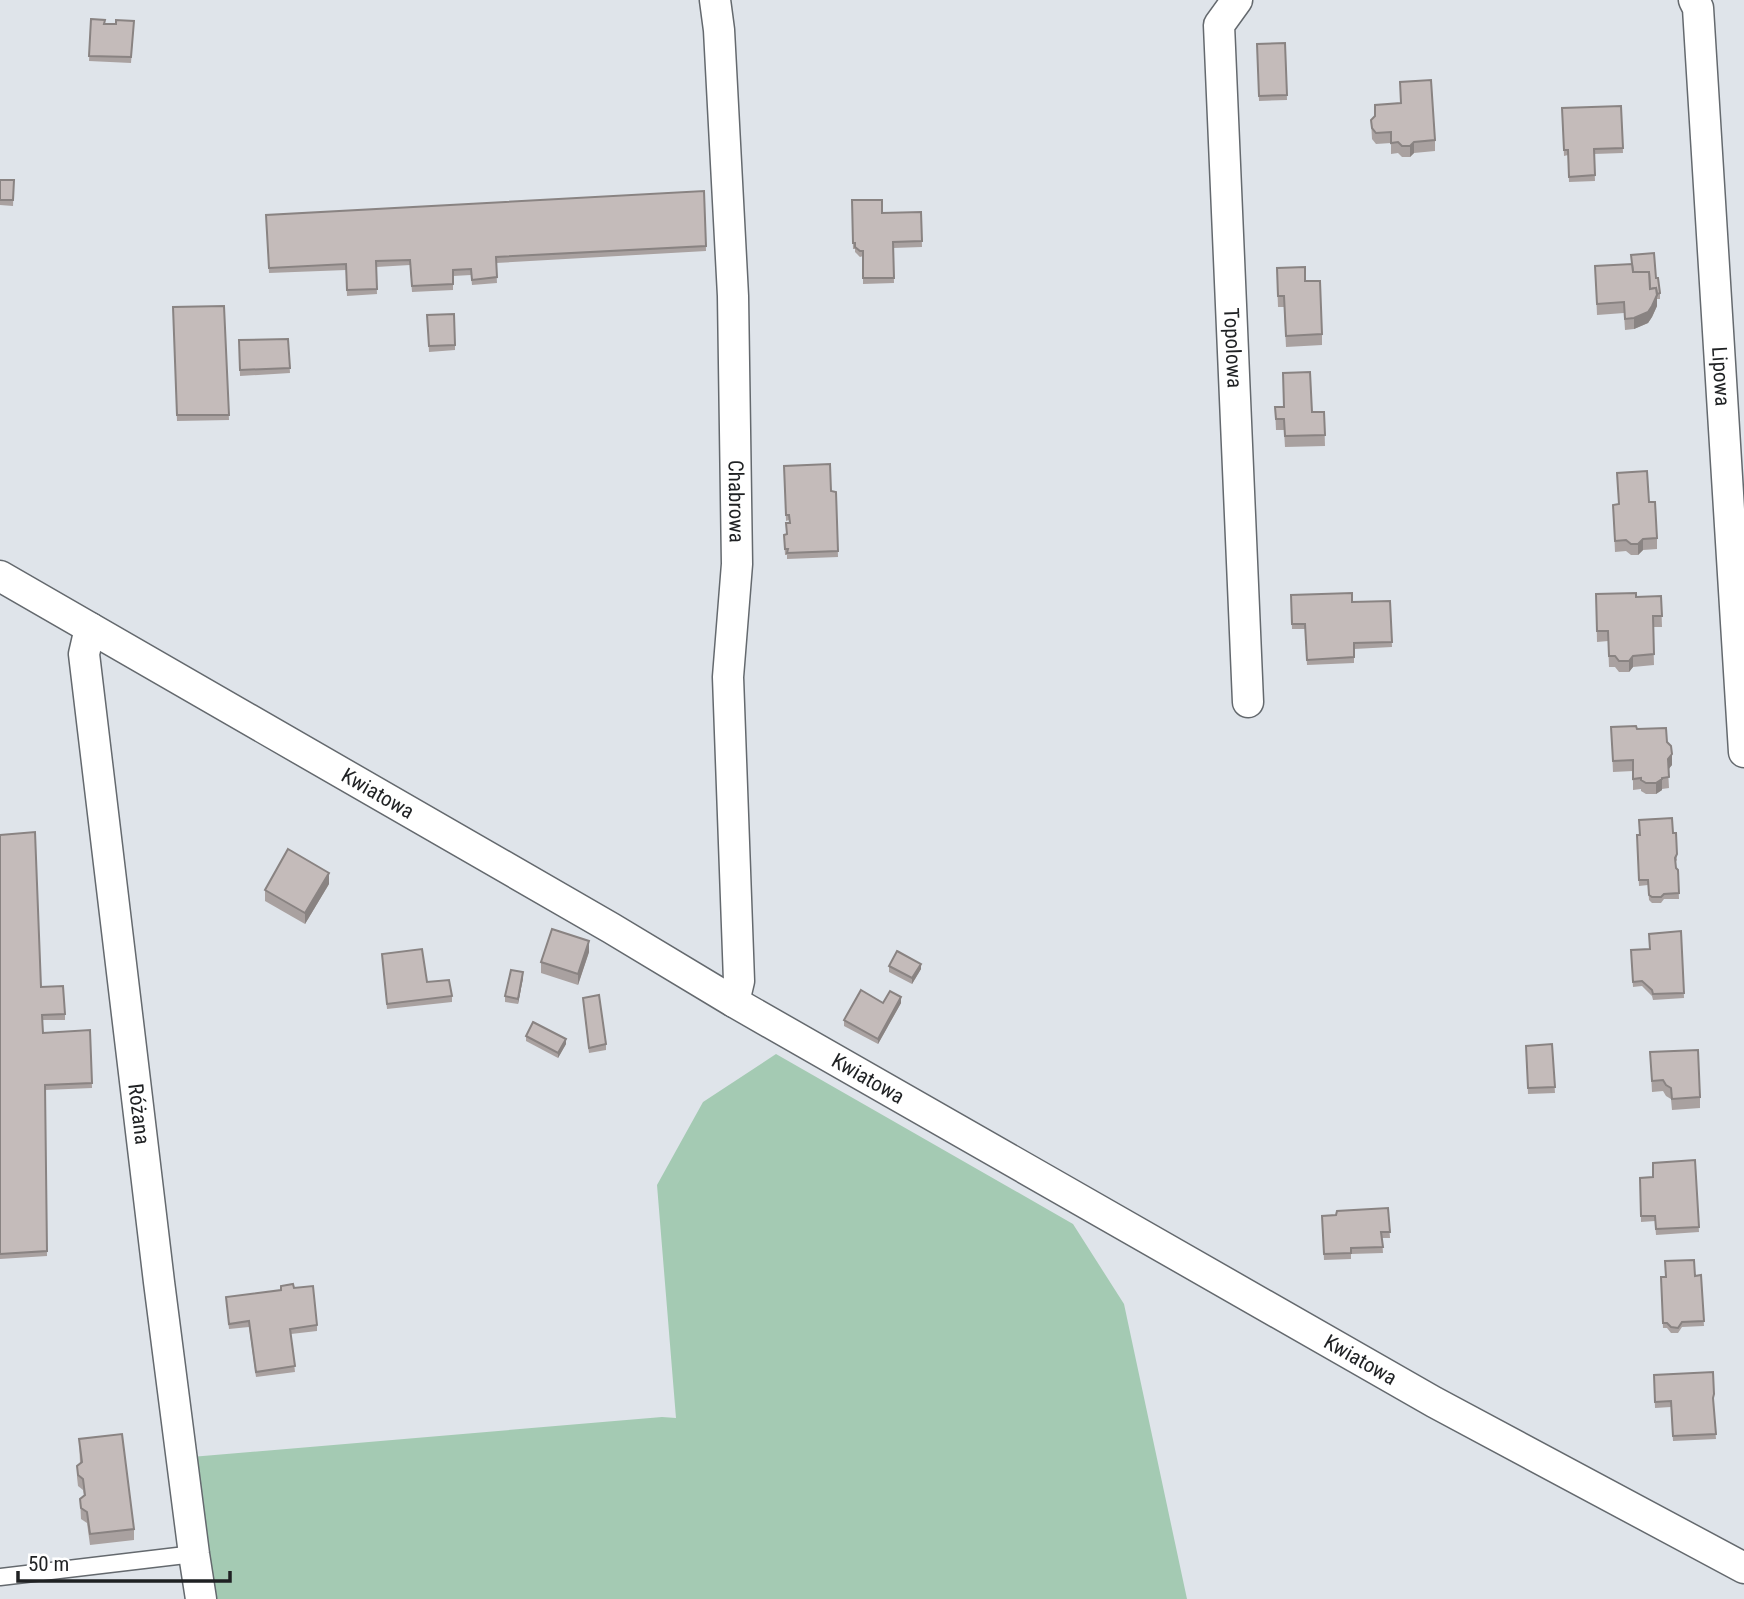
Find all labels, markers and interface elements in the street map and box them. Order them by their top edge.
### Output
street label: Topolowa [1219,307,1247,389]
street label: Lipowa [1707,346,1735,407]
street label: Chabrowa [723,460,749,543]
street label: Kwiatowa [337,763,418,824]
street label: Kwiatowa [827,1048,909,1109]
street label: Różana [123,1082,154,1146]
street label: Kwiatowa [1320,1330,1401,1390]
scale bar [18,1540,229,1584]
text: 50 m [28,1552,69,1576]

